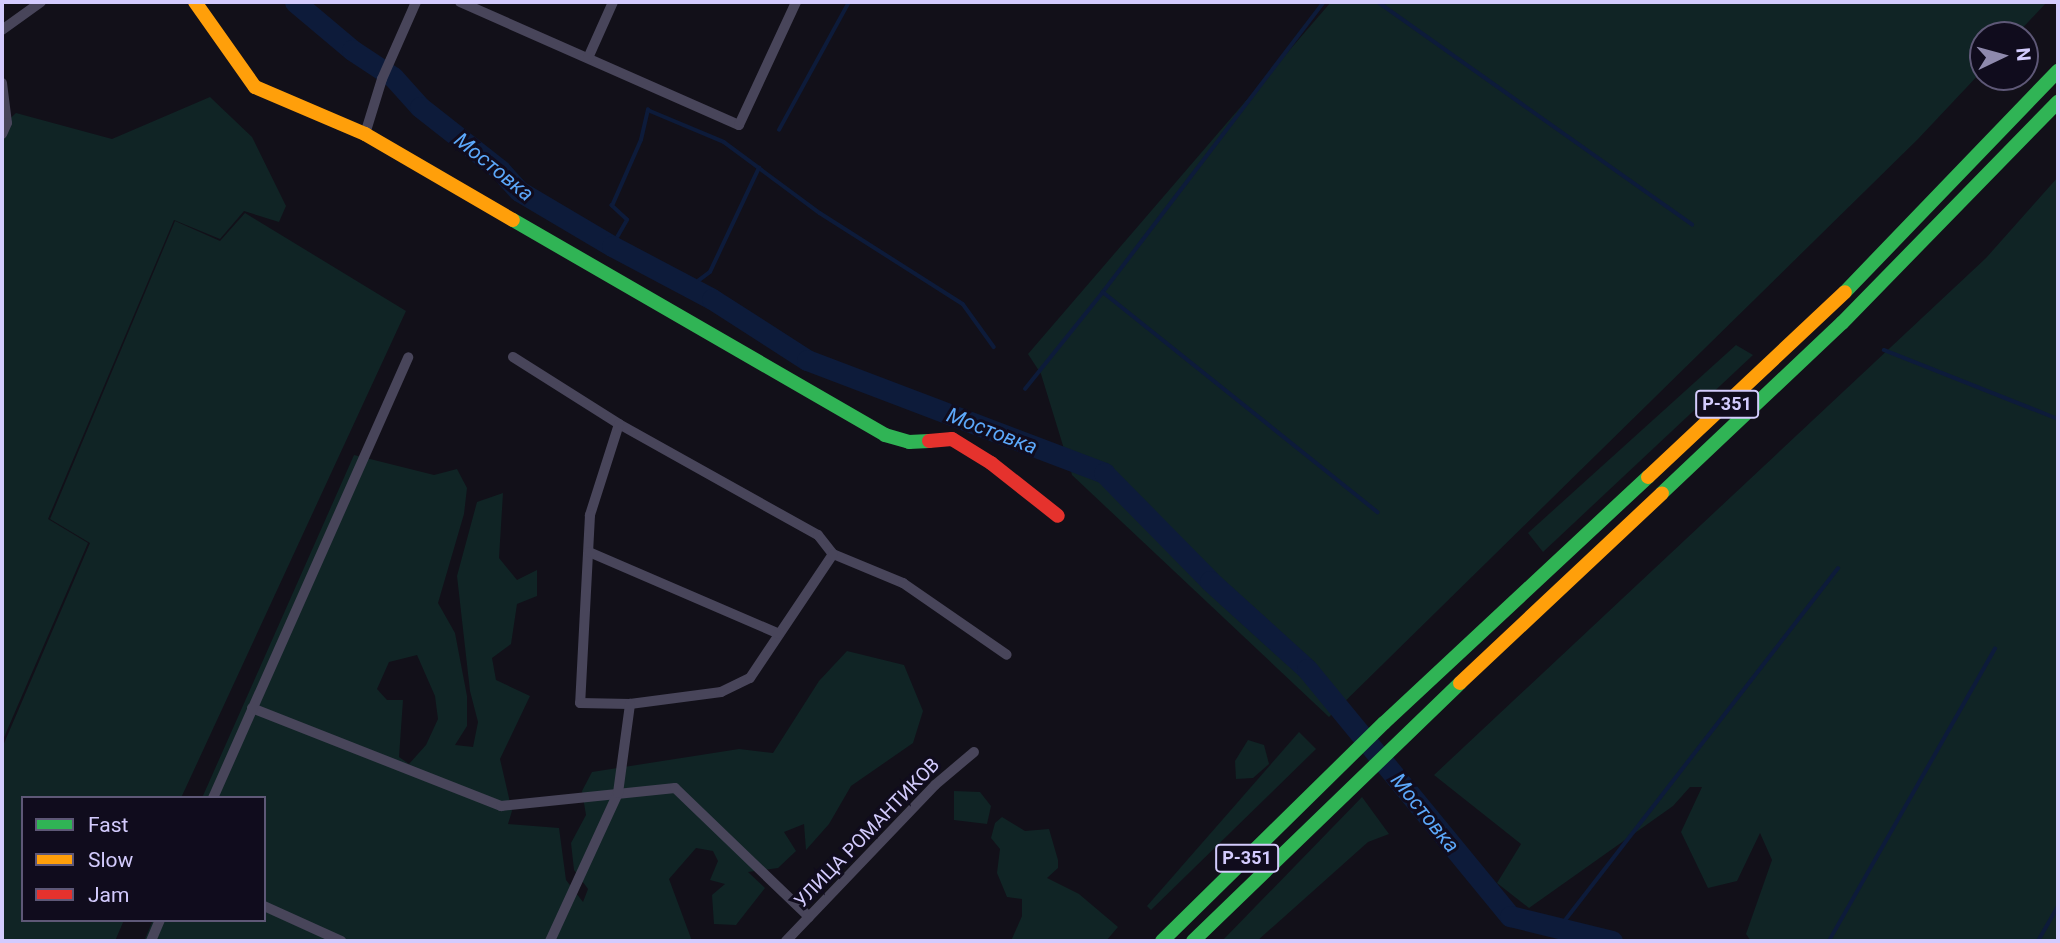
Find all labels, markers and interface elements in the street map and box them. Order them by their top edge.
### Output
north arrow [1969,21,2039,91]
text: N [2011,47,2035,62]
water label: Мостовка [449,127,539,207]
road number: Р-351 [1694,390,1760,418]
water label: Мостовка [943,402,1041,460]
street label: УЛИЦА РОМАНТИКОВ [790,754,944,912]
water label: Мостовка [1385,768,1465,858]
legend [21,796,266,922]
text: Fast [88,813,128,837]
road number: Р-351 [1214,844,1280,872]
text: Slow [88,848,133,872]
text: Jam [88,883,129,907]

